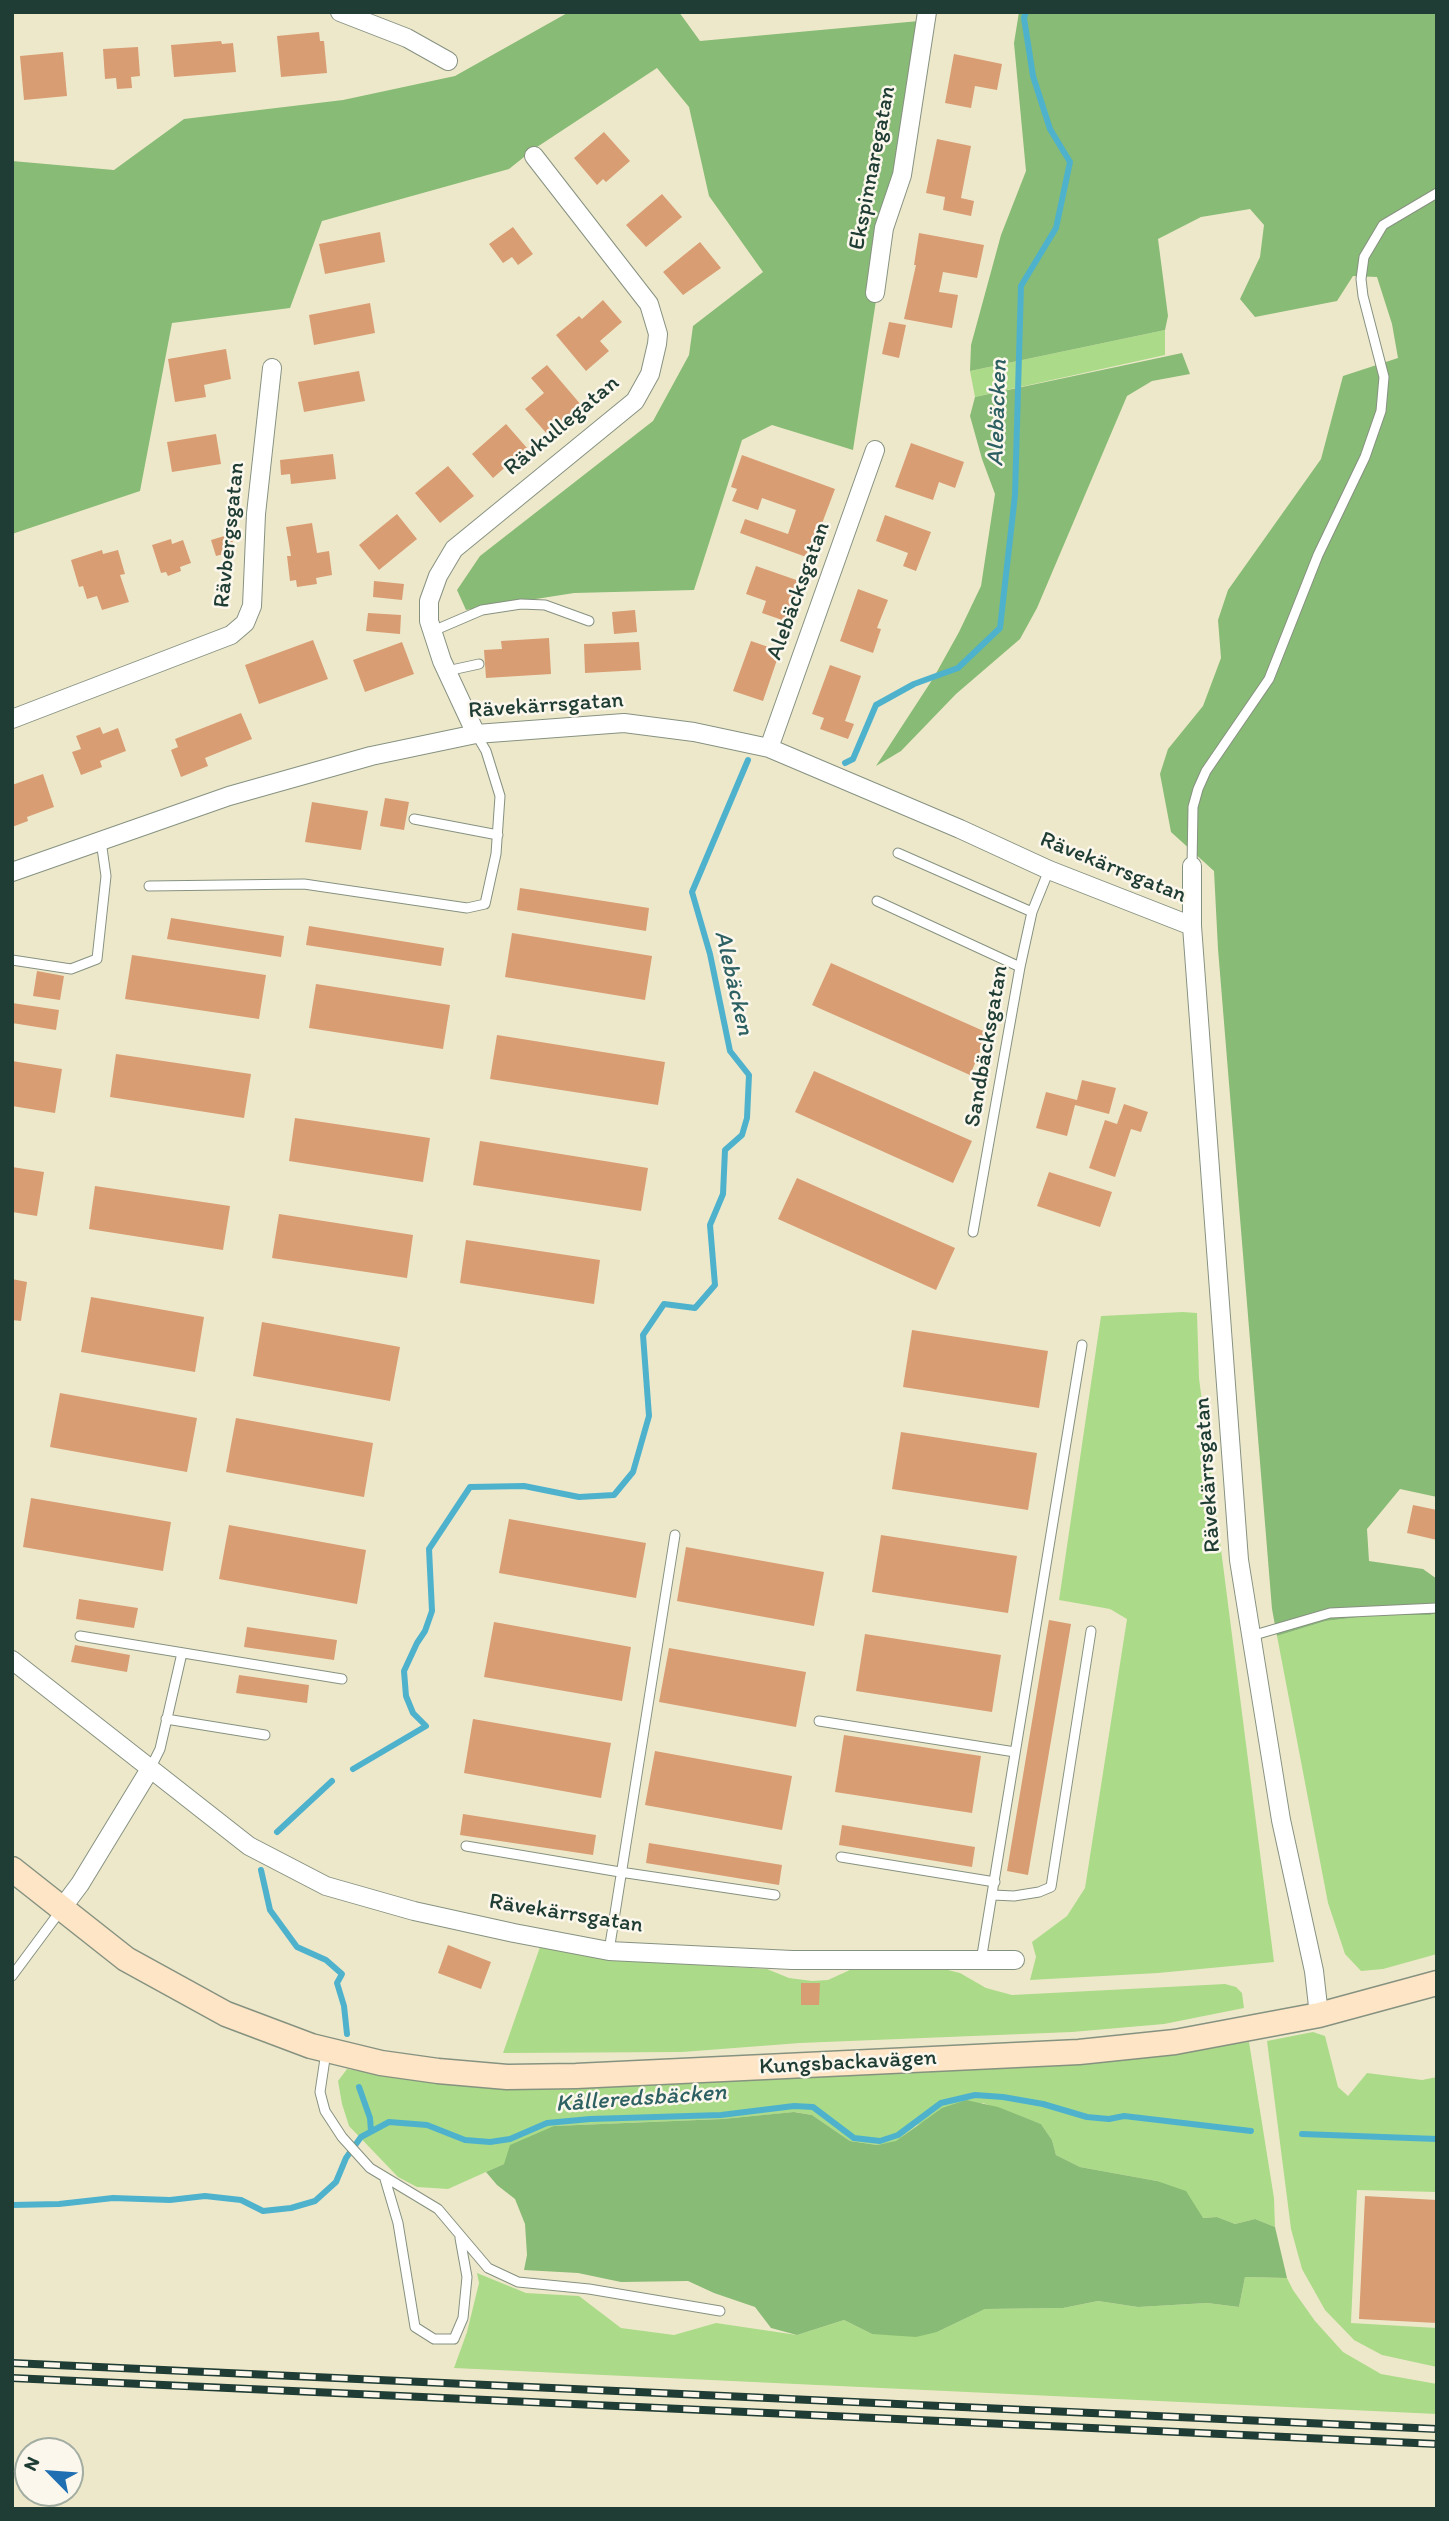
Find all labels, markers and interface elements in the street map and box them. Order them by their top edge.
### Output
street label: Ekspinnaregatan [844,84,902,252]
water label: Alebäcken [982,359,1014,467]
street label: Rävkullegatan [499,370,625,482]
street label: Rävbergsgatan [209,461,251,609]
street label: Alebäcksgatan [761,518,837,664]
street label: Rävekärrsgatan [467,687,625,725]
street label: Rävekärrsgatan [1036,826,1190,910]
water label: Alebäcken [707,928,759,1038]
street label: Sandbäcksgatan [959,963,1015,1129]
street label: Rävekärrsgatan [1189,1396,1227,1554]
street label: Rävekärrsgatan [487,1888,645,1940]
street label: Kungsbackavägen [758,2045,938,2081]
water label: Kålleredsbäcken [555,2079,727,2119]
north arrow [14,2437,84,2507]
text: N [18,2453,44,2474]

